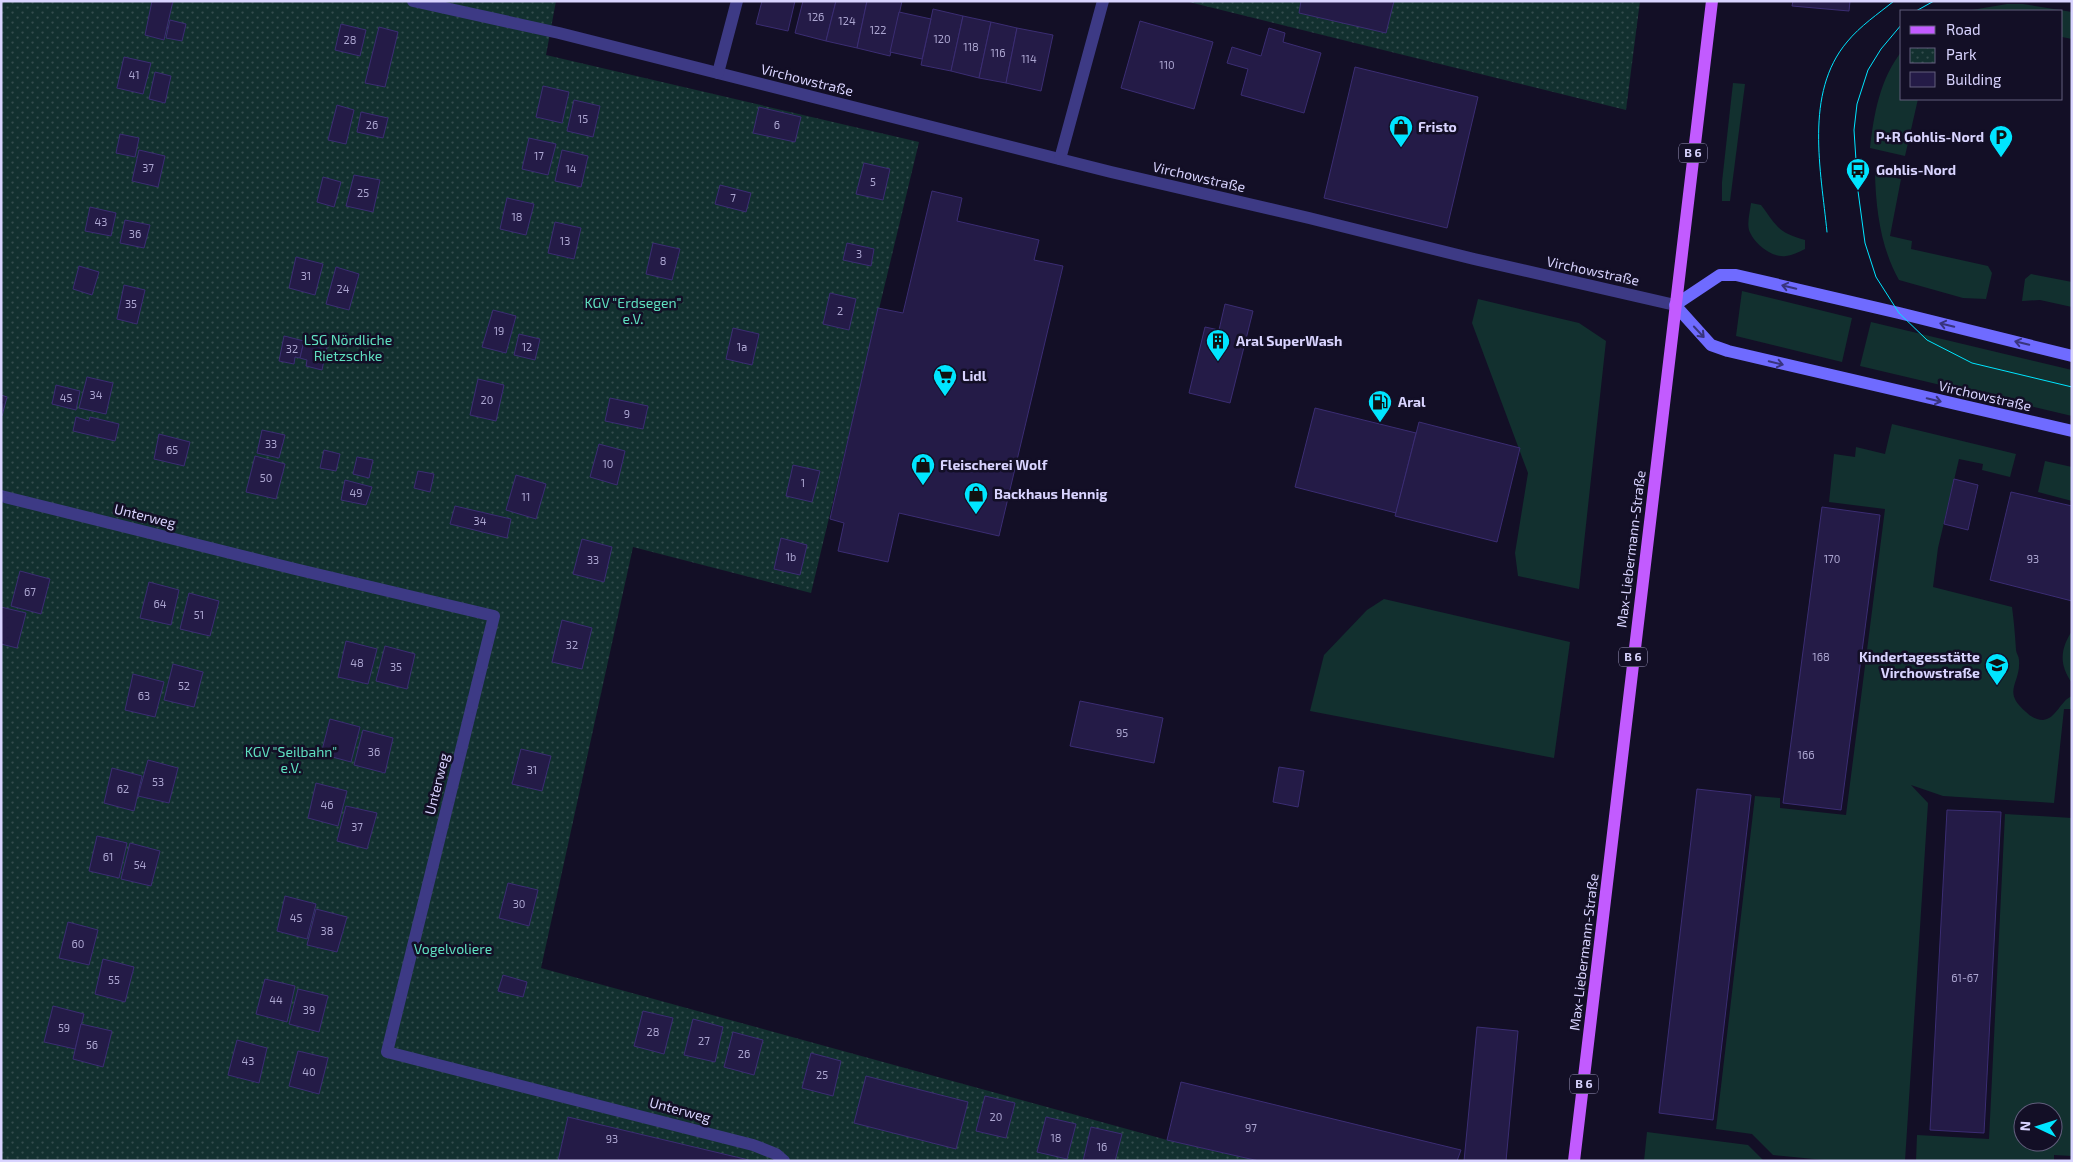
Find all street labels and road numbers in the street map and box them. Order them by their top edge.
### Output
street label: Virchowstraße [759,60,855,99]
road number: B 6 [1679,144,1707,162]
street label: Virchowstraße [1151,158,1247,195]
street label: Virchowstraße [1545,252,1641,289]
street label: Virchowstraße [1937,377,2033,414]
street label: Max-Liebermann-Straße [1612,469,1649,629]
street label: Unterweg [113,500,178,531]
road number: B 6 [1619,648,1647,666]
street label: Unterweg [421,751,452,816]
street label: Max-Liebermann-Straße [1565,872,1602,1032]
road number: B 6 [1570,1074,1598,1094]
street label: Unterweg [648,1093,713,1126]

